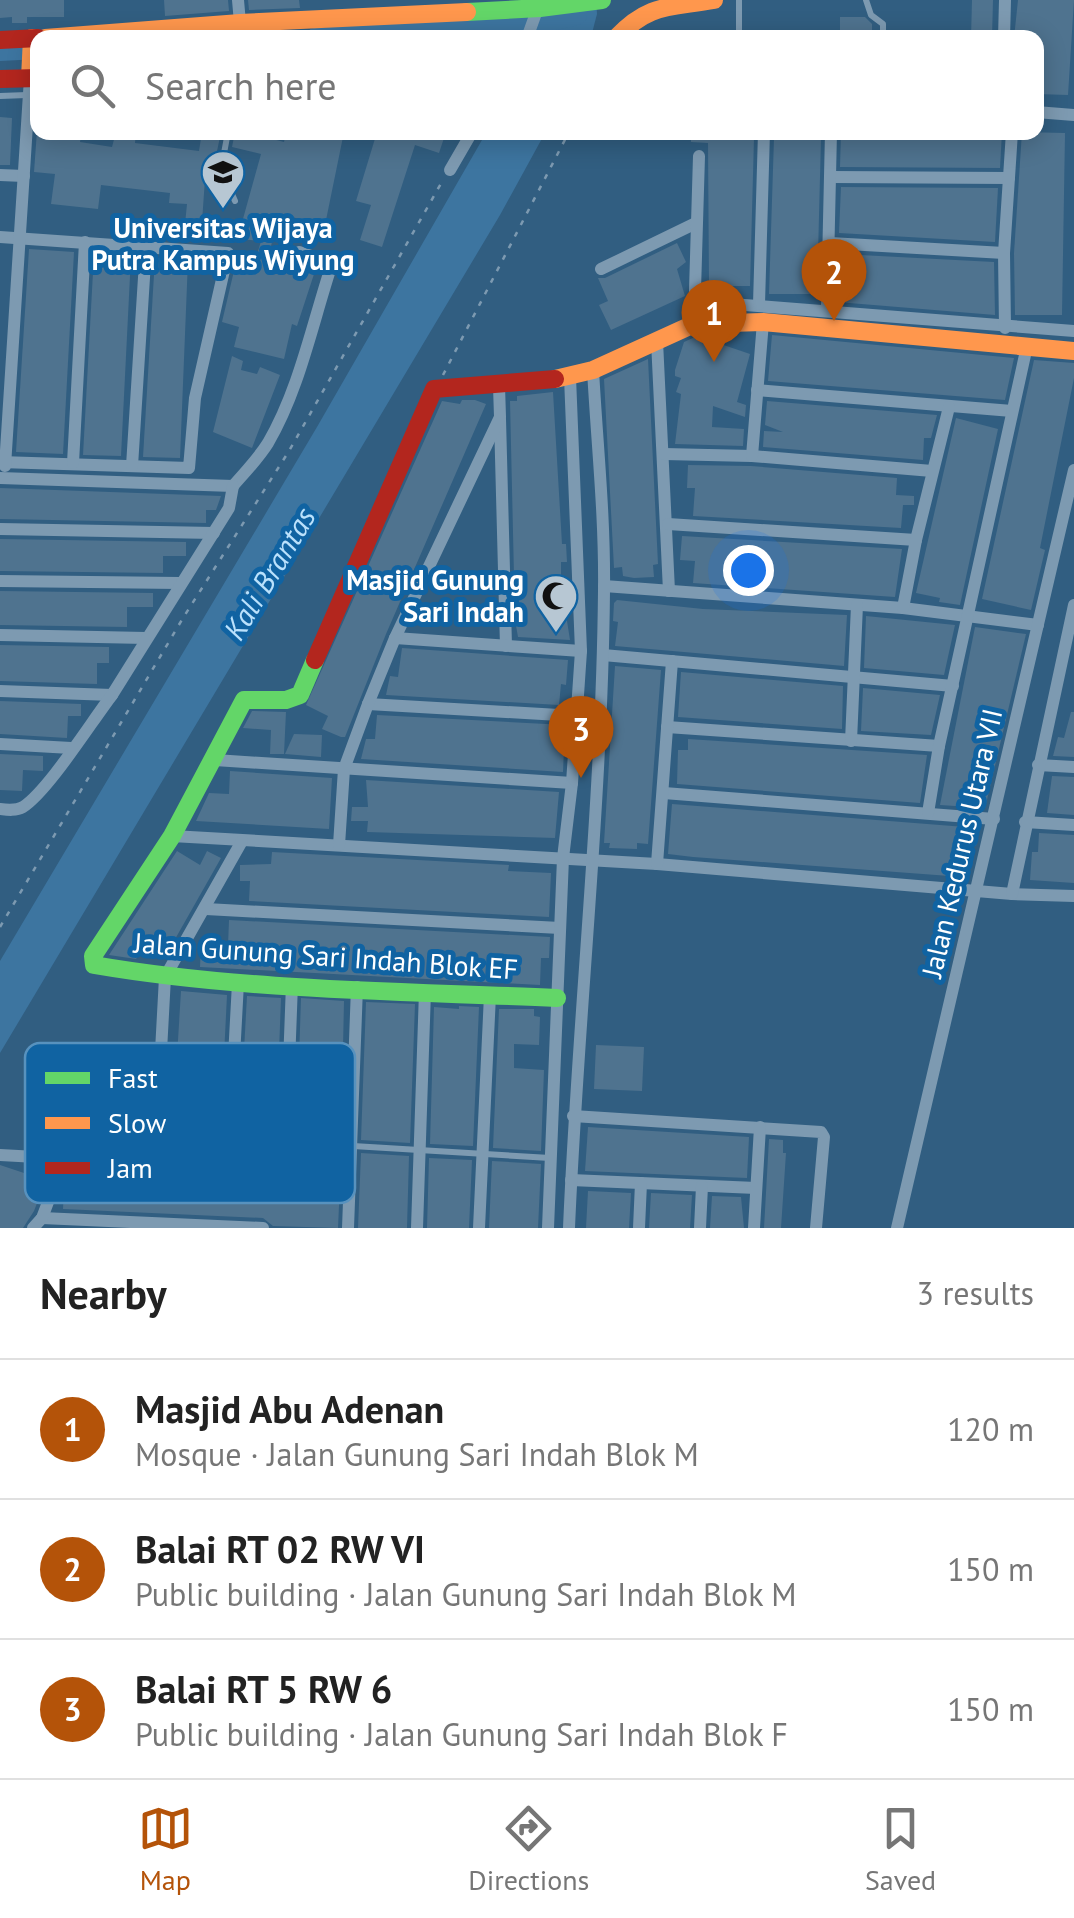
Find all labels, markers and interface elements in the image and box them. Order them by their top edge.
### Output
search box [30,30,1044,140]
icon: search [65,58,120,113]
text: Search here [145,61,337,110]
school or university icon: Universitas Wijaya Putra Kampus Wiyung [200,149,246,210]
place label: Universitas Wijaya Putra Kampus Wiyung [92,209,354,278]
pin: 2 [802,238,866,321]
pin: 1 [682,280,746,362]
water label: Kali Brantas [214,500,323,647]
your location [723,545,774,596]
place label: Masjid Gunung Sari Indah [346,561,524,630]
mosque icon: Masjid Gunung Sari Indah [533,573,579,634]
pin: 3 [548,696,614,778]
street label: Jalan Kedurus Utara VII [912,705,1010,982]
street label: Jalan Gunung Sari Indah Blok EF [132,924,519,987]
legend [25,1043,355,1203]
text: Fast [108,1059,158,1096]
text: Slow [108,1104,167,1141]
text: Jam [107,1149,153,1186]
text: Nearby [40,1266,167,1321]
text: 3 results [916,1272,1034,1314]
text: Masjid Abu Adenan [135,1384,444,1433]
text: 1 [63,1408,82,1450]
text: 120 m [947,1408,1034,1450]
text: Mosque · Jalan Gunung Sari Indah Blok M [135,1433,699,1475]
text: Balai RT 02 RW VI [135,1524,425,1573]
text: 2 [63,1548,82,1590]
text: 150 m [947,1548,1034,1590]
text: Public building · Jalan Gunung Sari Indah Blok M [135,1573,796,1615]
text: Balai RT 5 RW 6 [135,1664,392,1713]
text: 3 [63,1688,82,1730]
text: 150 m [947,1688,1034,1730]
text: Public building · Jalan Gunung Sari Indah Blok F [135,1713,788,1755]
tab: Map [138,1801,193,1898]
tab: Directions [468,1801,589,1898]
tab: Saved [865,1801,936,1898]

